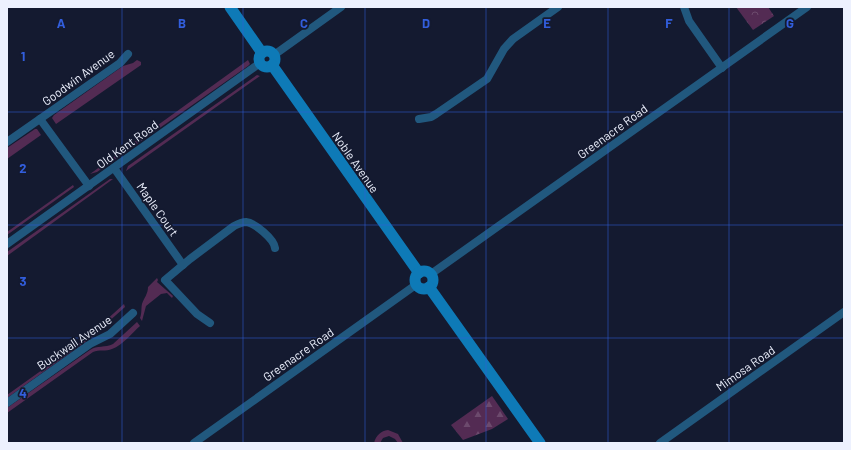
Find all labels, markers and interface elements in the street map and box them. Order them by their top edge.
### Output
text: A [57,15,66,31]
text: B [178,15,186,31]
text: C [300,15,308,31]
text: D [422,15,430,31]
text: E [543,15,551,31]
text: F [665,15,673,31]
text: G [786,15,794,31]
street label: Goodwin Avenue [39,46,117,108]
text: 1 [21,48,25,64]
street label: Greenacre Road [574,101,650,161]
street label: Old Kent Road [94,117,160,171]
street label: Noble Avenue [330,129,382,195]
text: 2 [19,160,27,176]
street label: Maple Court [134,180,182,238]
text: 3 [19,273,27,289]
street label: Buckwall Avenue [34,312,114,372]
street label: Greenacre Road [260,324,336,384]
street label: Mimosa Road [713,343,777,393]
text: 4 [19,385,27,401]

